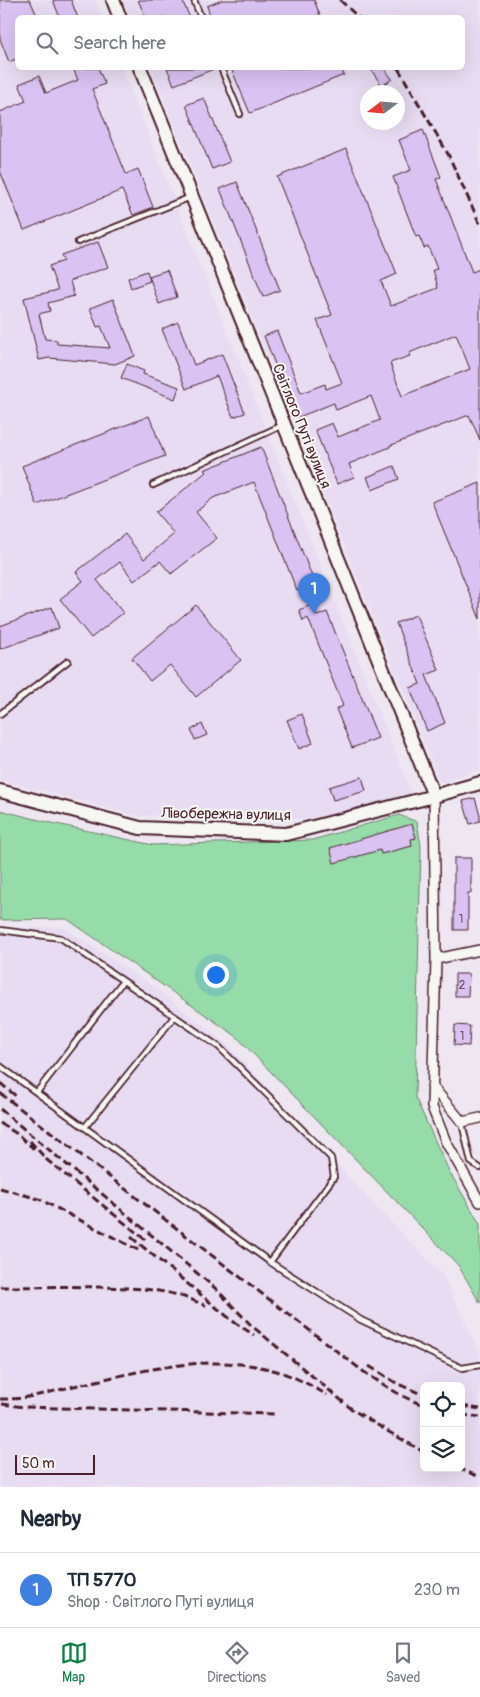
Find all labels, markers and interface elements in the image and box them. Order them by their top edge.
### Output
search box [15,15,465,70]
icon: search [33,29,61,57]
text: Search here [73,31,166,55]
north arrow [360,85,405,130]
street label: Світлого Путі вулиця [268,361,335,491]
pin: 1 [298,573,330,614]
street label: Лівобережна вулиця [160,804,291,825]
house number: 1 [459,912,463,927]
your location [203,962,229,988]
house number: 2 [459,978,466,993]
house number: 1 [460,1029,464,1044]
map controls [420,1382,465,1472]
button: locate [420,1382,465,1427]
button: layers [420,1427,465,1472]
scale bar [15,1452,95,1475]
text: 50 m [22,1455,55,1472]
text: Nearby [20,1506,81,1533]
text: ТП 5770 [67,1568,136,1592]
text: 1 [33,1580,39,1600]
text: 230 m [414,1580,460,1600]
text: Shop · Світлого Путі вулиця [67,1592,254,1612]
tab: Map [60,1639,88,1686]
tab: Directions [207,1639,266,1686]
tab: Saved [386,1639,420,1686]

